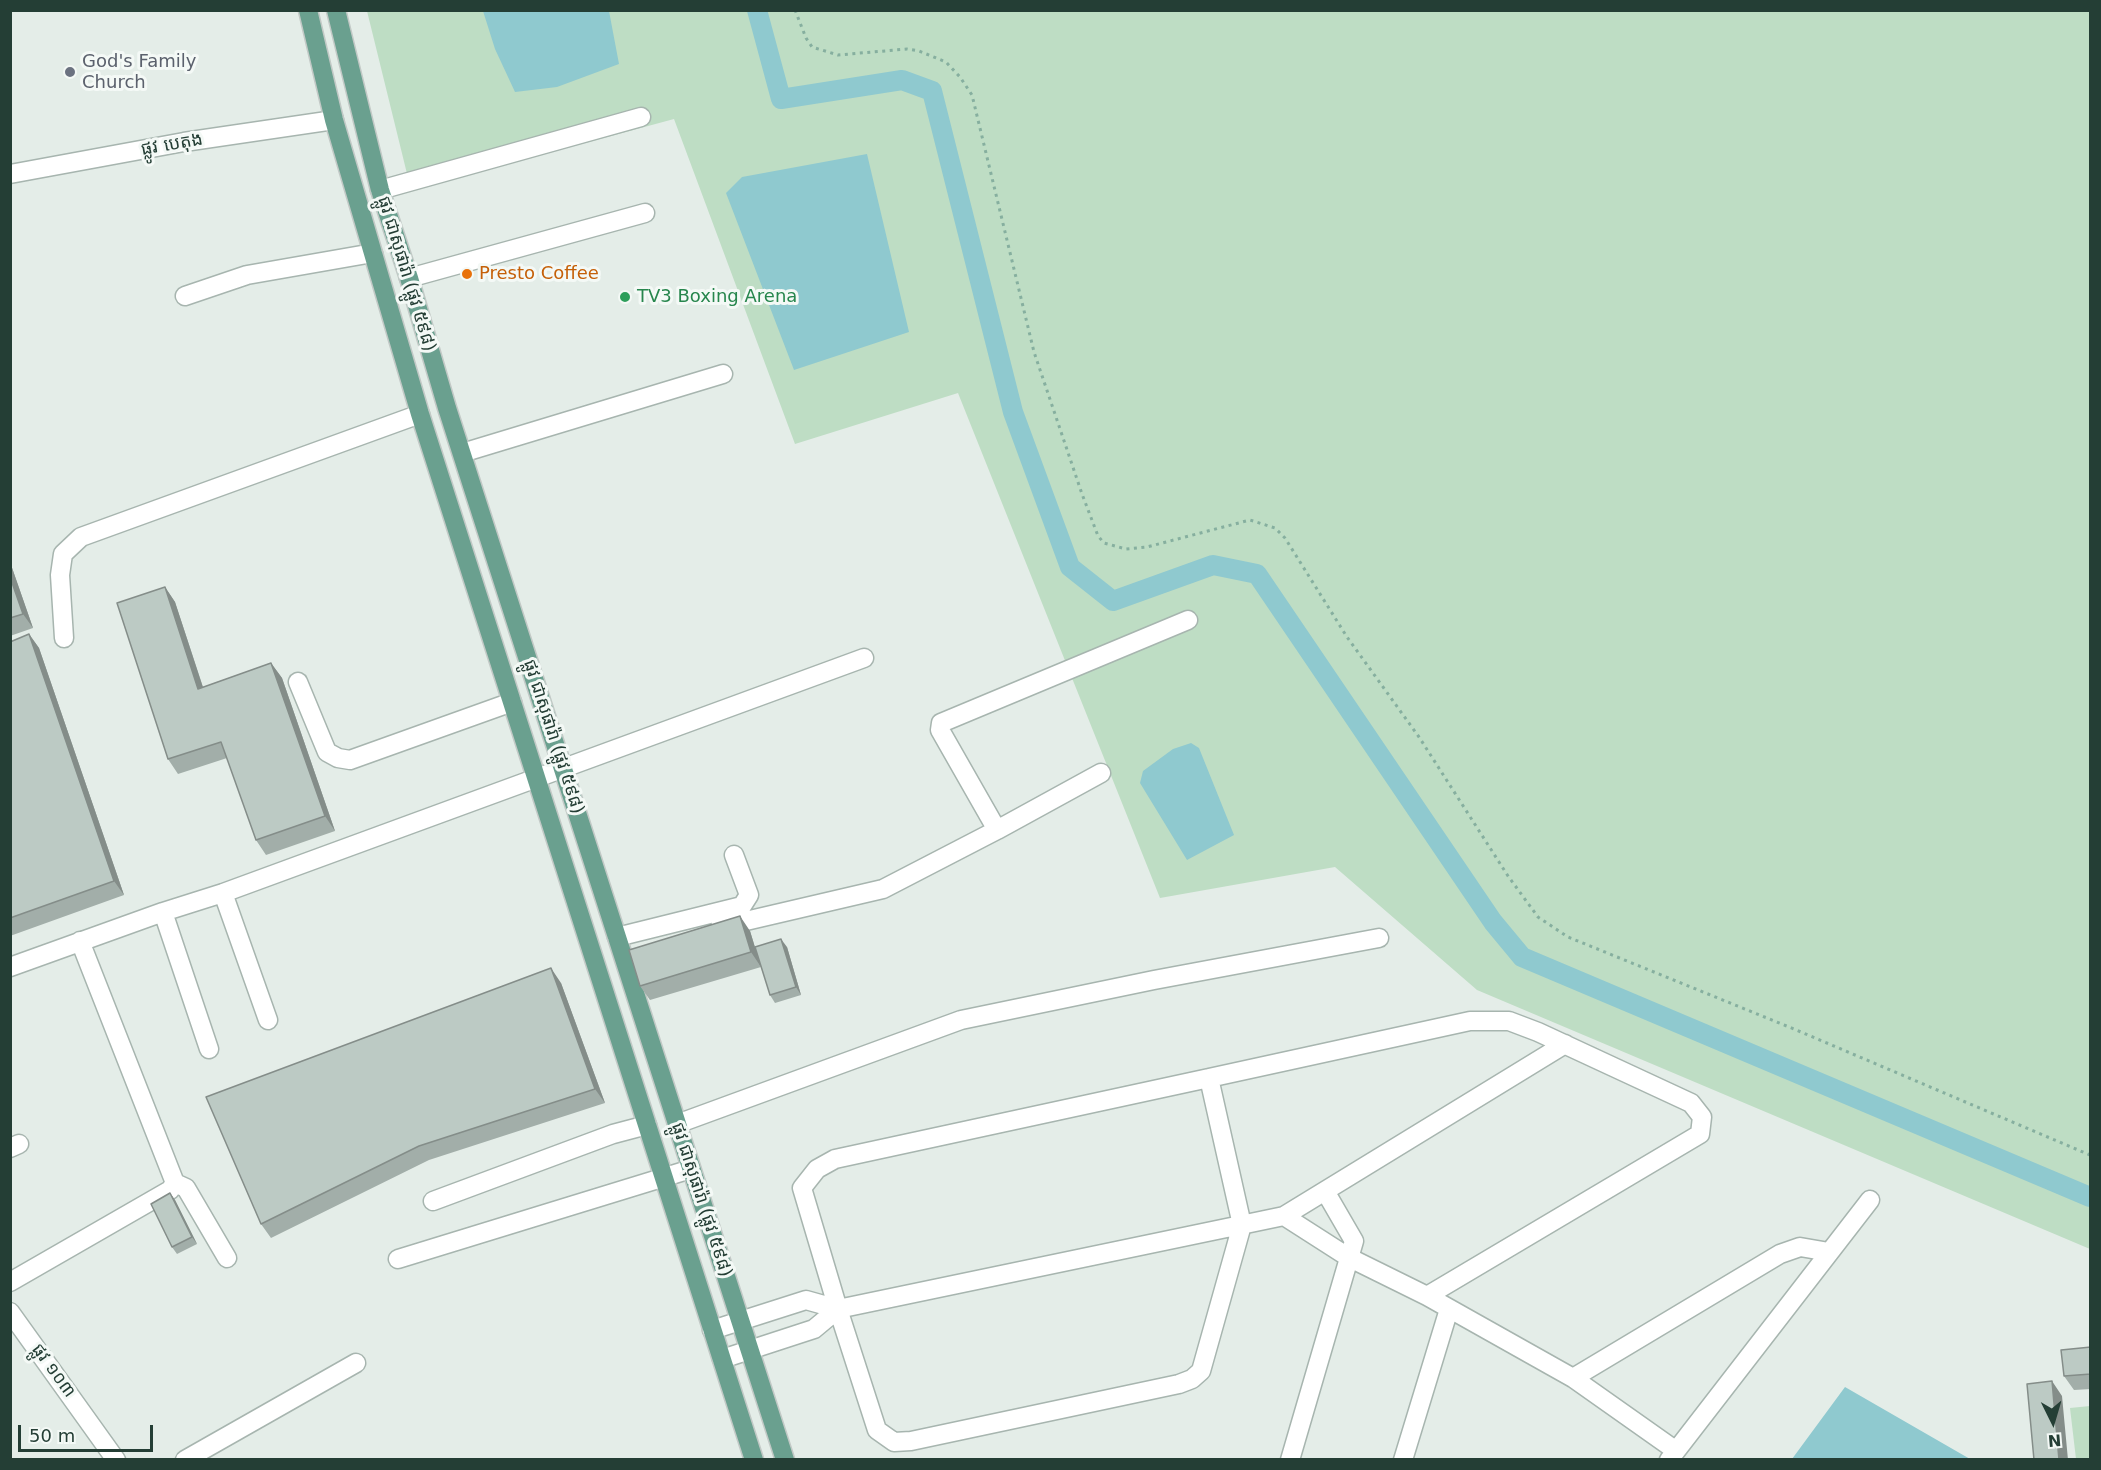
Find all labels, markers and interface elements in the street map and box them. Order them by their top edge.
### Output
place label: God's Family Church [82,51,196,94]
marker: God's Family Church [63,65,77,79]
street label: ផ្លូវ បេតុង [139,129,205,161]
street label: ផ្លូវ ជាសុផារ៉ា (ផ្លូវ ៥៩៨) [372,194,440,354]
place label: Presto Coffee [479,263,599,285]
marker: Presto Coffee [460,267,474,281]
place label: TV3 Boxing Arena [637,286,797,308]
marker: TV3 Boxing Arena [618,290,632,304]
street label: ផ្លូវ ជាសុផារ៉ា (ផ្លូវ ៥៩៨) [518,657,588,817]
street label: ផ្លូវ ជាសុផារ៉ា (ផ្លូវ ៥៩៨) [666,1120,736,1280]
street label: ផ្លូវ ១០៣ [26,1340,80,1402]
north arrow [2023,1392,2083,1452]
scale bar [21,1413,156,1451]
text: 50 m [29,1425,75,1446]
text: N [2047,1430,2062,1450]

